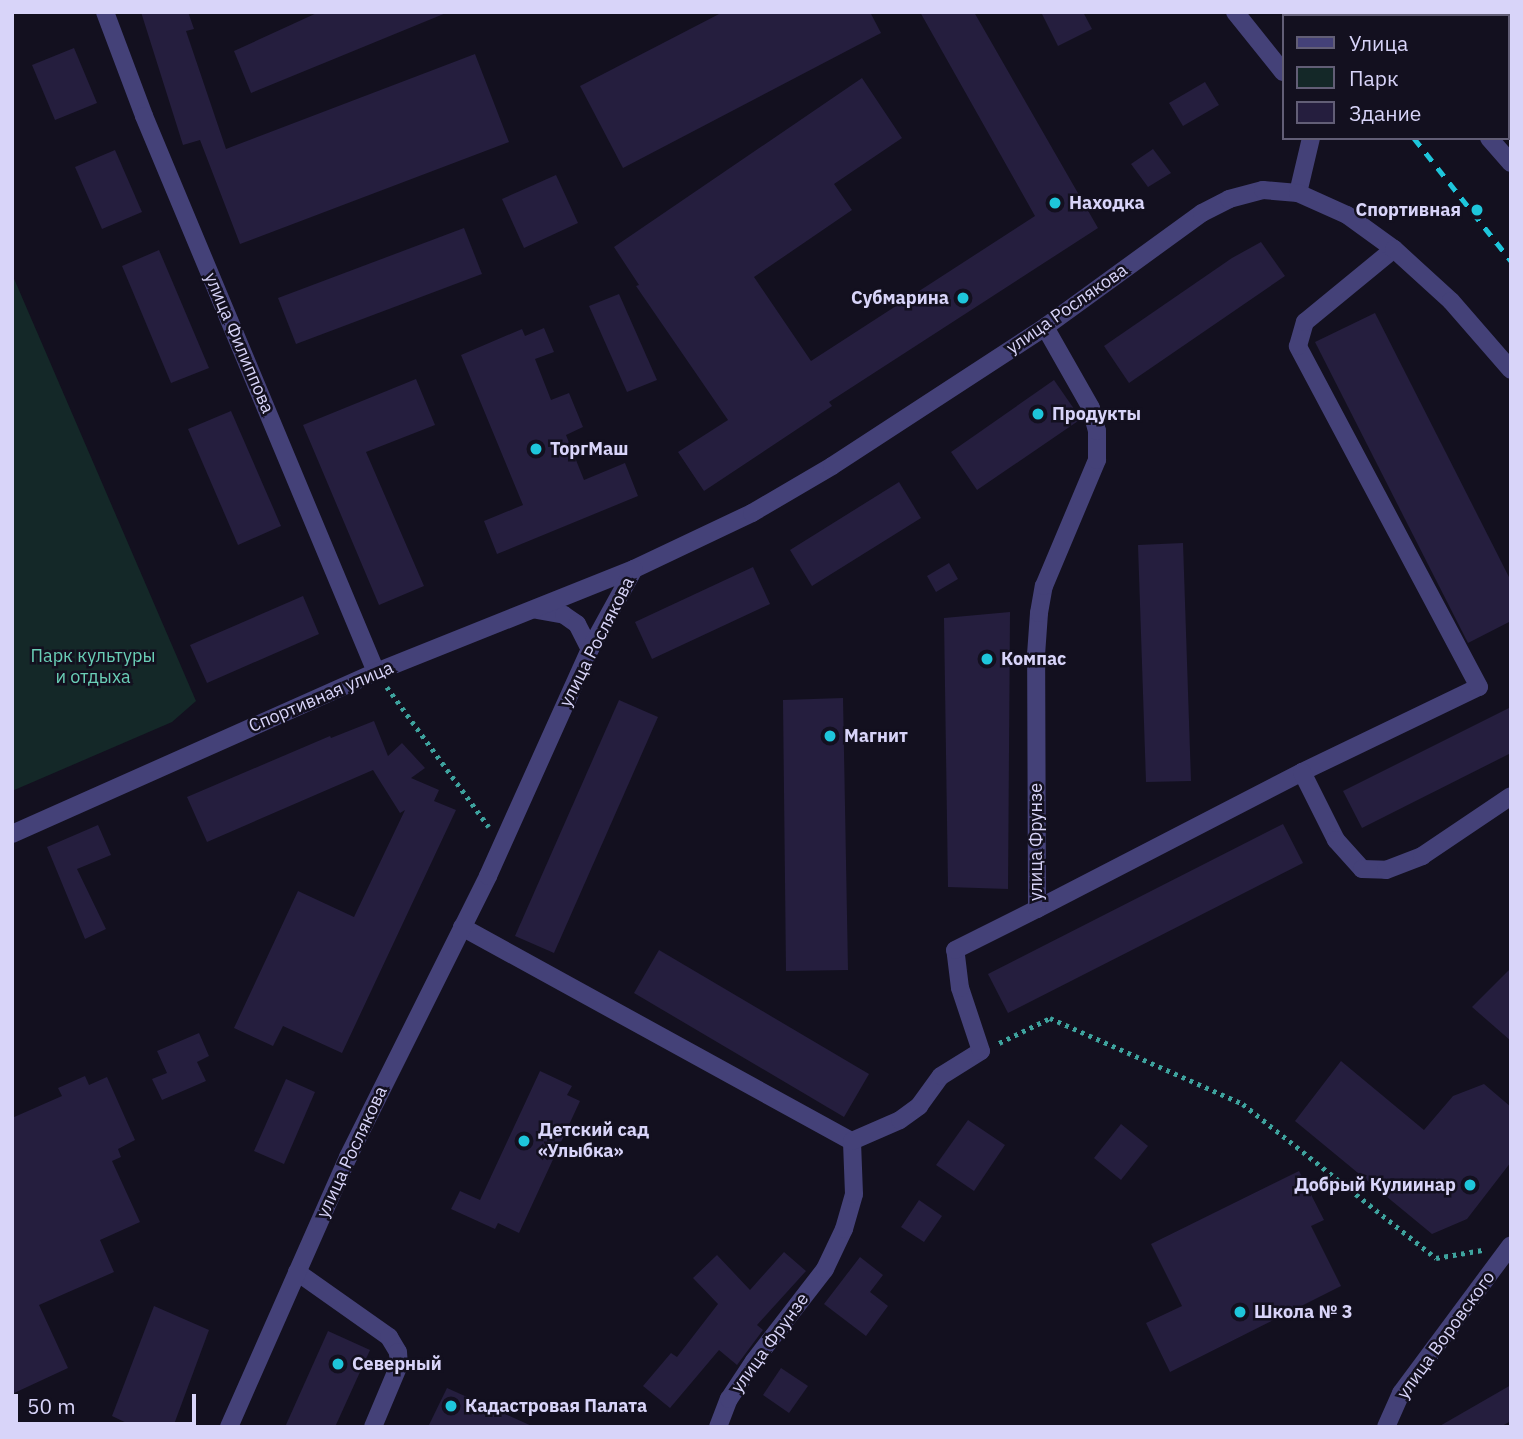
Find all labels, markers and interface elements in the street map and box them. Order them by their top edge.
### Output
legend [1282,14,1509,140]
text: Улица [1349,29,1408,57]
text: Парк [1349,64,1399,92]
text: Здание [1349,99,1421,127]
place label: Находка [1069,192,1145,214]
marker: Находка [1047,195,1063,211]
place label: Спортивная [1355,199,1461,221]
marker: Спортивная [1467,200,1487,220]
street label: улица Рослякова [1002,259,1132,359]
street label: улица Филиппова [200,269,278,417]
place label: Субмарина [851,287,949,309]
marker: Субмарина [955,290,971,306]
place label: Продукты [1052,403,1141,425]
marker: Продукты [1030,406,1046,422]
place label: ТоргМаш [550,438,628,460]
marker: ТоргМаш [528,441,544,457]
street label: улица Рослякова [555,573,639,711]
park label: Парк культуры и отдыха [31,646,155,688]
place label: Компас [1001,648,1066,670]
marker: Компас [979,651,995,667]
street label: Спортивная улица [246,657,396,737]
place label: Магнит [844,725,908,747]
marker: Магнит [822,728,838,744]
street label: улица Фрунзе [1025,783,1047,901]
street label: улица Рослякова [312,1083,392,1221]
place label: Детский сад «Улыбка» [538,1120,649,1162]
marker: Детский сад «Улыбка» [516,1133,532,1149]
place label: Добрый Кулиинар [1294,1174,1456,1196]
marker: Добрый Кулиинар [1462,1177,1478,1193]
street label: улица Воровского [1392,1267,1500,1403]
street label: улица Фрунзе [727,1289,813,1397]
place label: Школа № 3 [1254,1301,1353,1323]
marker: Школа № 3 [1232,1304,1248,1320]
place label: Северный [352,1353,442,1375]
marker: Северный [330,1356,346,1372]
scale bar [18,1380,200,1424]
text: 50 m [27,1392,76,1420]
place label: Кадастровая Палата [465,1395,647,1417]
marker: Кадастровая Палата [443,1398,459,1414]

